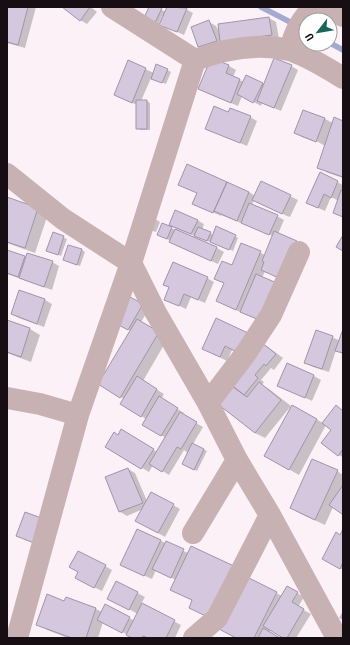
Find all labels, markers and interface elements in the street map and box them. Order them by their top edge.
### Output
north arrow [298,12,338,52]
text: U [303,31,317,43]

